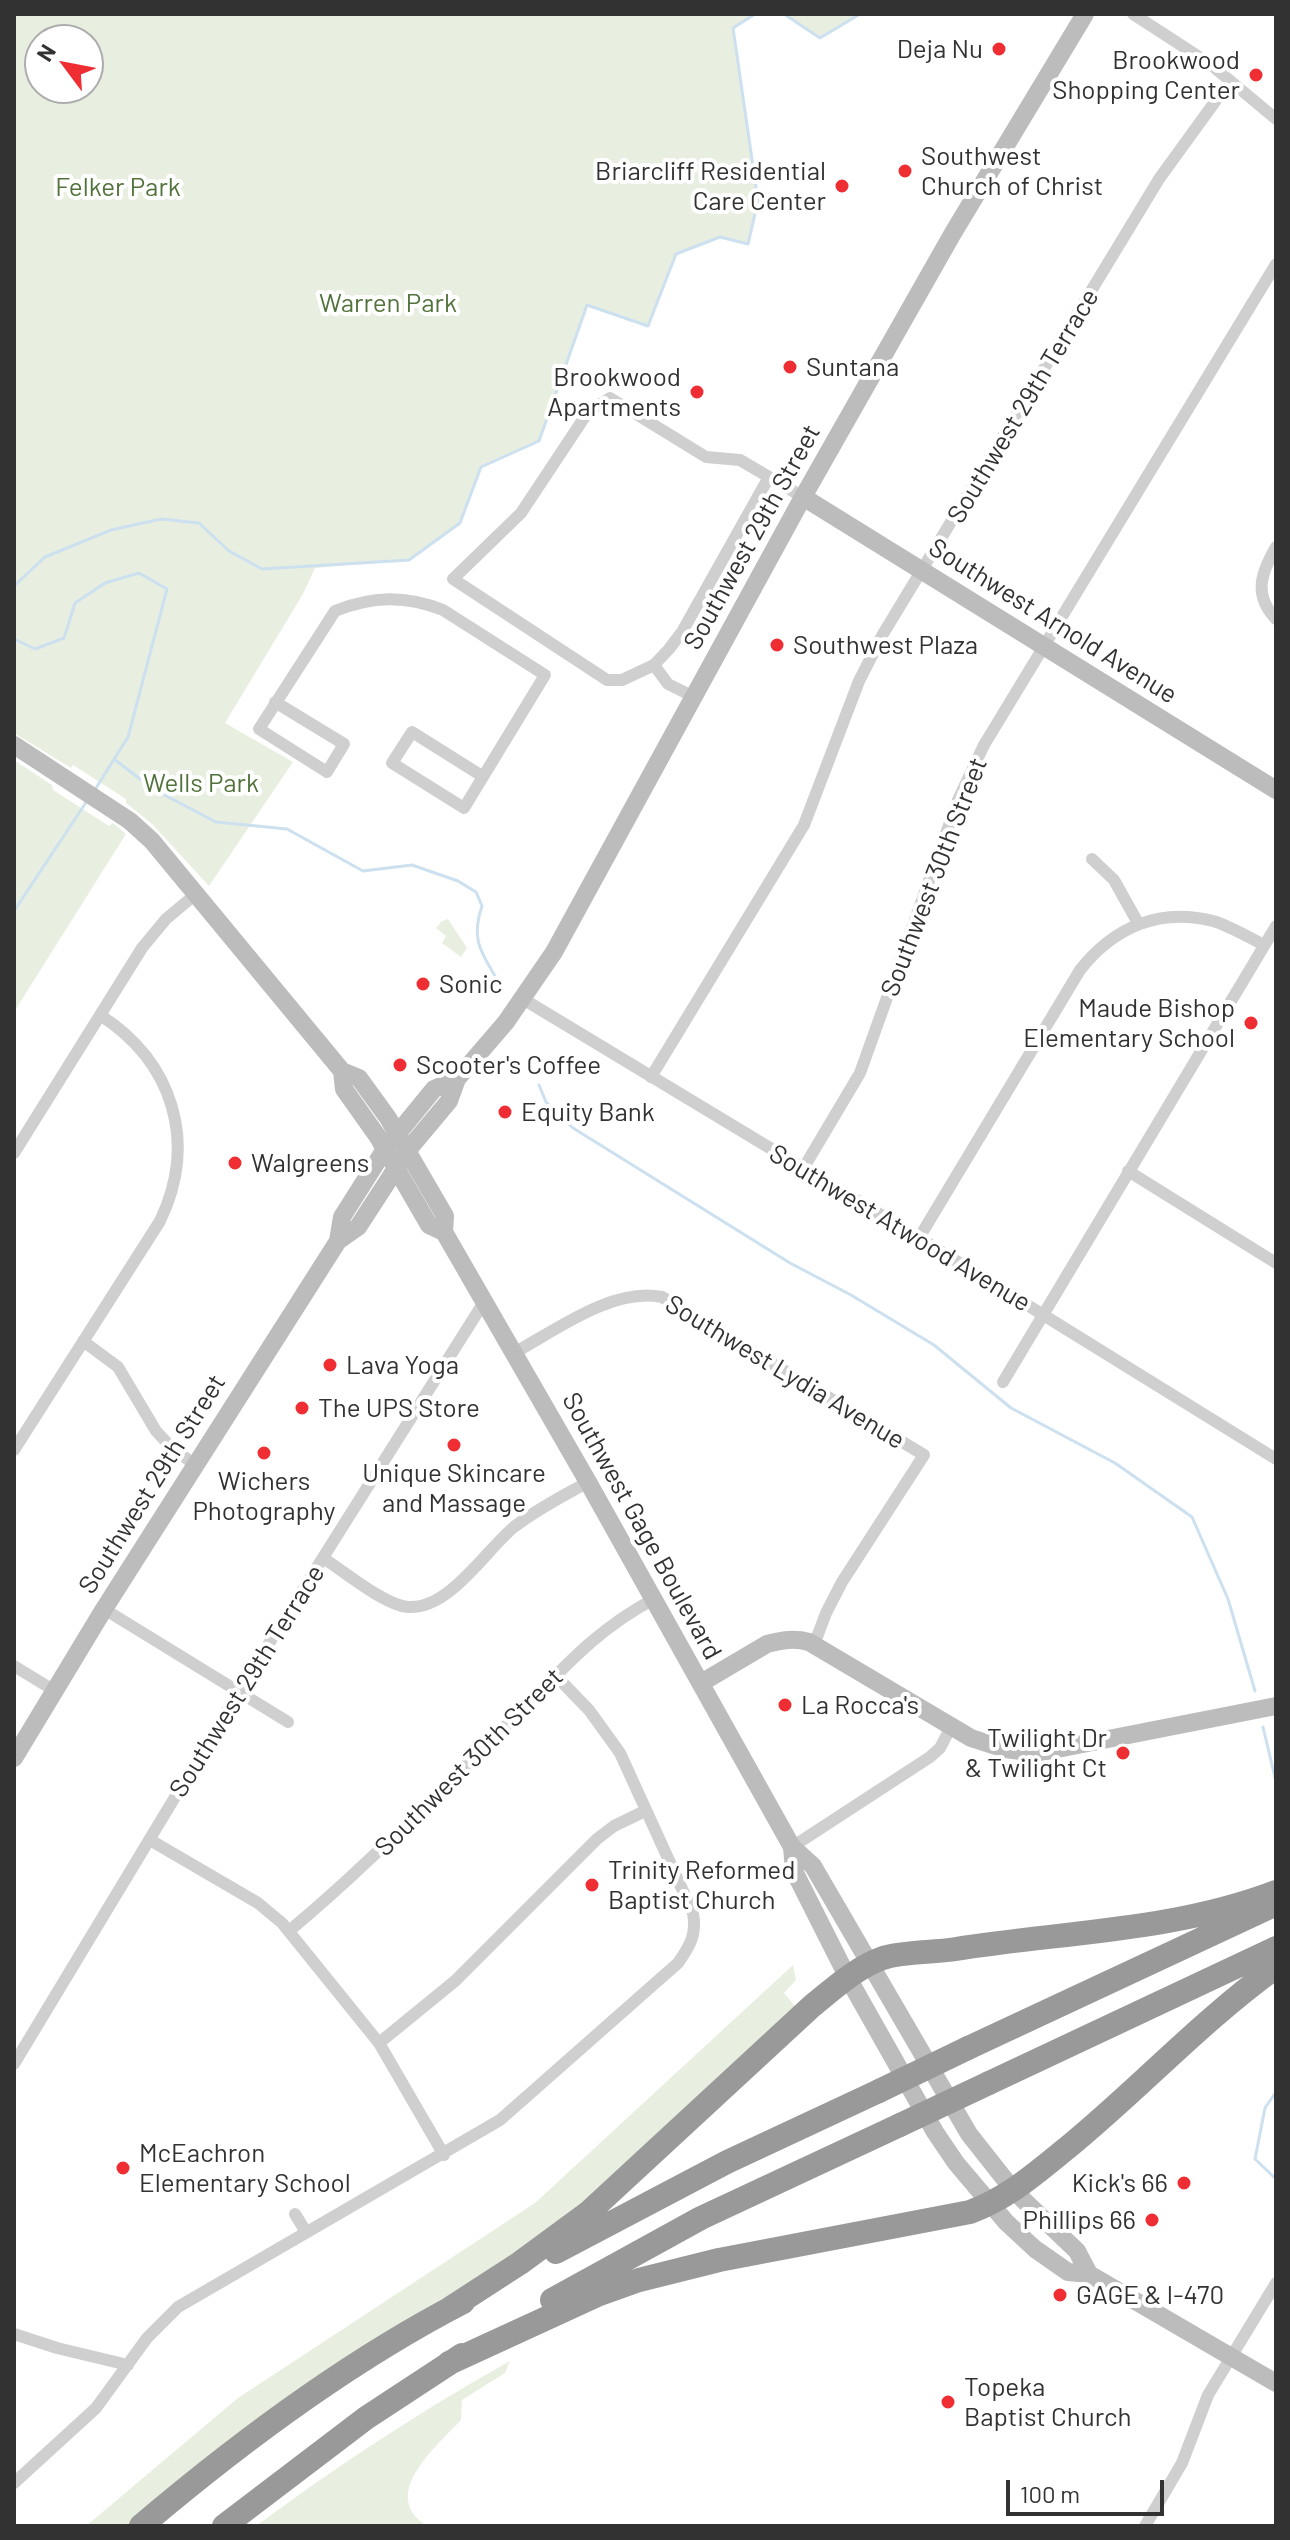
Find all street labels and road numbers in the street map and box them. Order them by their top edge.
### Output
street label: Southwest 29th Terrace [941,283,1105,529]
street label: Southwest 29th Street [677,419,827,655]
street label: Southwest Arnold Avenue [923,532,1183,710]
street label: Southwest 30th Street [874,753,994,1001]
street label: Southwest Atwood Avenue [764,1138,1036,1318]
street label: Southwest Lydia Avenue [660,1288,910,1456]
street label: Southwest 29th Street [72,1369,232,1599]
street label: Southwest Gage Boulevard [556,1387,728,1665]
street label: Southwest 29th Terrace [163,1559,331,1803]
street label: Southwest 30th Street [368,1661,570,1863]

